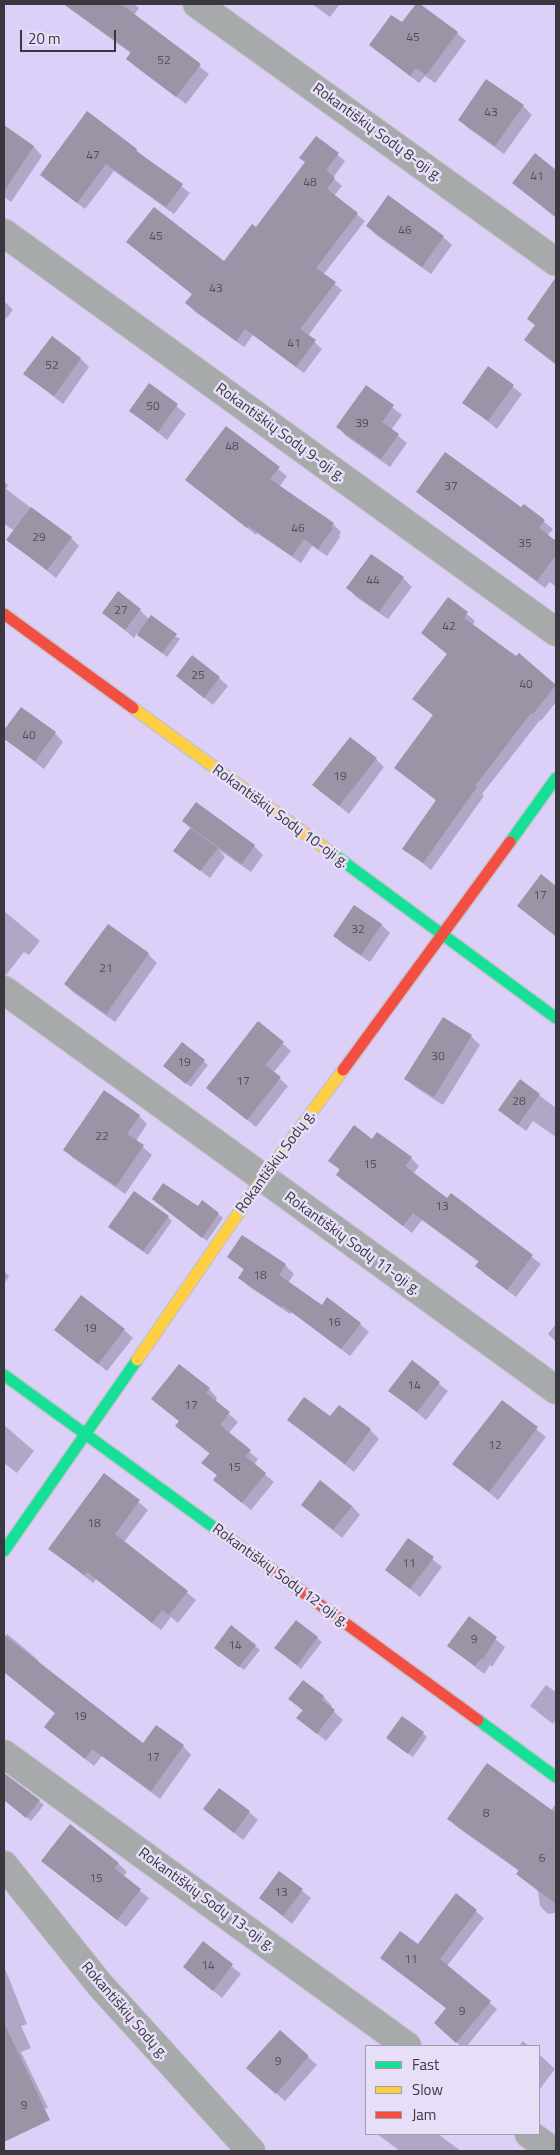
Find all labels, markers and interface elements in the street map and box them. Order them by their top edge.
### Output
scale bar [22,20,119,52]
text: 20 m [28,27,61,50]
house number: 45 [406,31,420,45]
house number: 52 [157,54,171,68]
street label: Rokantiškių Sodų 8-oji g. [309,80,445,186]
house number: 43 [484,106,498,120]
house number: 47 [86,149,100,163]
house number: 41 [530,170,544,184]
house number: 48 [303,176,317,190]
house number: 46 [398,224,412,238]
house number: 45 [149,230,163,244]
house number: 43 [209,282,223,296]
house number: 41 [287,337,301,351]
house number: 52 [45,359,59,373]
street label: Rokantiškių Sodų 9-oji g. [212,380,348,486]
house number: 50 [146,400,160,414]
house number: 39 [355,417,369,431]
house number: 48 [225,440,239,454]
house number: 37 [444,480,458,494]
house number: 46 [291,522,305,536]
house number: 29 [32,531,46,545]
house number: 35 [518,537,532,551]
house number: 44 [366,574,380,588]
house number: 27 [114,604,128,618]
house number: 42 [442,620,456,634]
house number: 25 [191,669,205,683]
house number: 40 [519,678,533,692]
house number: 40 [22,729,36,743]
street label: Rokantiškių Sodų 10-oji g. [208,761,352,873]
house number: 19 [333,770,347,784]
house number: 17 [533,889,547,903]
house number: 32 [351,923,365,937]
house number: 21 [99,962,113,976]
house number: 30 [431,1050,445,1064]
house number: 19 [177,1056,191,1070]
house number: 17 [236,1075,250,1089]
house number: 28 [512,1095,526,1109]
street label: Rokantiškių Sodų g. [233,1107,319,1217]
house number: 22 [95,1130,109,1144]
house number: 15 [363,1158,377,1172]
street label: Rokantiškių Sodų 11-oji g. [280,1188,424,1300]
house number: 13 [435,1200,449,1214]
house number: 18 [253,1269,267,1283]
house number: 16 [327,1316,341,1330]
house number: 19 [83,1322,97,1336]
house number: 14 [407,1379,421,1393]
house number: 17 [184,1399,198,1413]
house number: 12 [488,1439,502,1453]
house number: 15 [227,1461,241,1475]
house number: 18 [87,1517,101,1531]
street label: Rokantiškių Sodų 12-oji g. [208,1520,352,1632]
house number: 11 [402,1557,416,1571]
house number: 9 [471,1633,477,1647]
house number: 14 [228,1639,242,1653]
house number: 19 [73,1710,87,1724]
house number: 17 [146,1751,160,1765]
house number: 8 [483,1807,489,1821]
street label: Rokantiškių Sodų 13-oji g. [134,1844,278,1956]
house number: 6 [539,1852,545,1866]
house number: 15 [89,1872,103,1886]
house number: 13 [274,1886,288,1900]
house number: 11 [404,1953,418,1967]
street label: Rokantiškių Sodų g. [77,1959,171,2063]
house number: 14 [201,1959,215,1973]
house number: 9 [459,2005,465,2019]
legend [365,2045,540,2135]
text: Fast [412,2053,439,2076]
house number: 9 [275,2055,281,2069]
text: Slow [412,2078,443,2101]
house number: 9 [21,2099,27,2113]
text: Jam [412,2103,436,2126]

